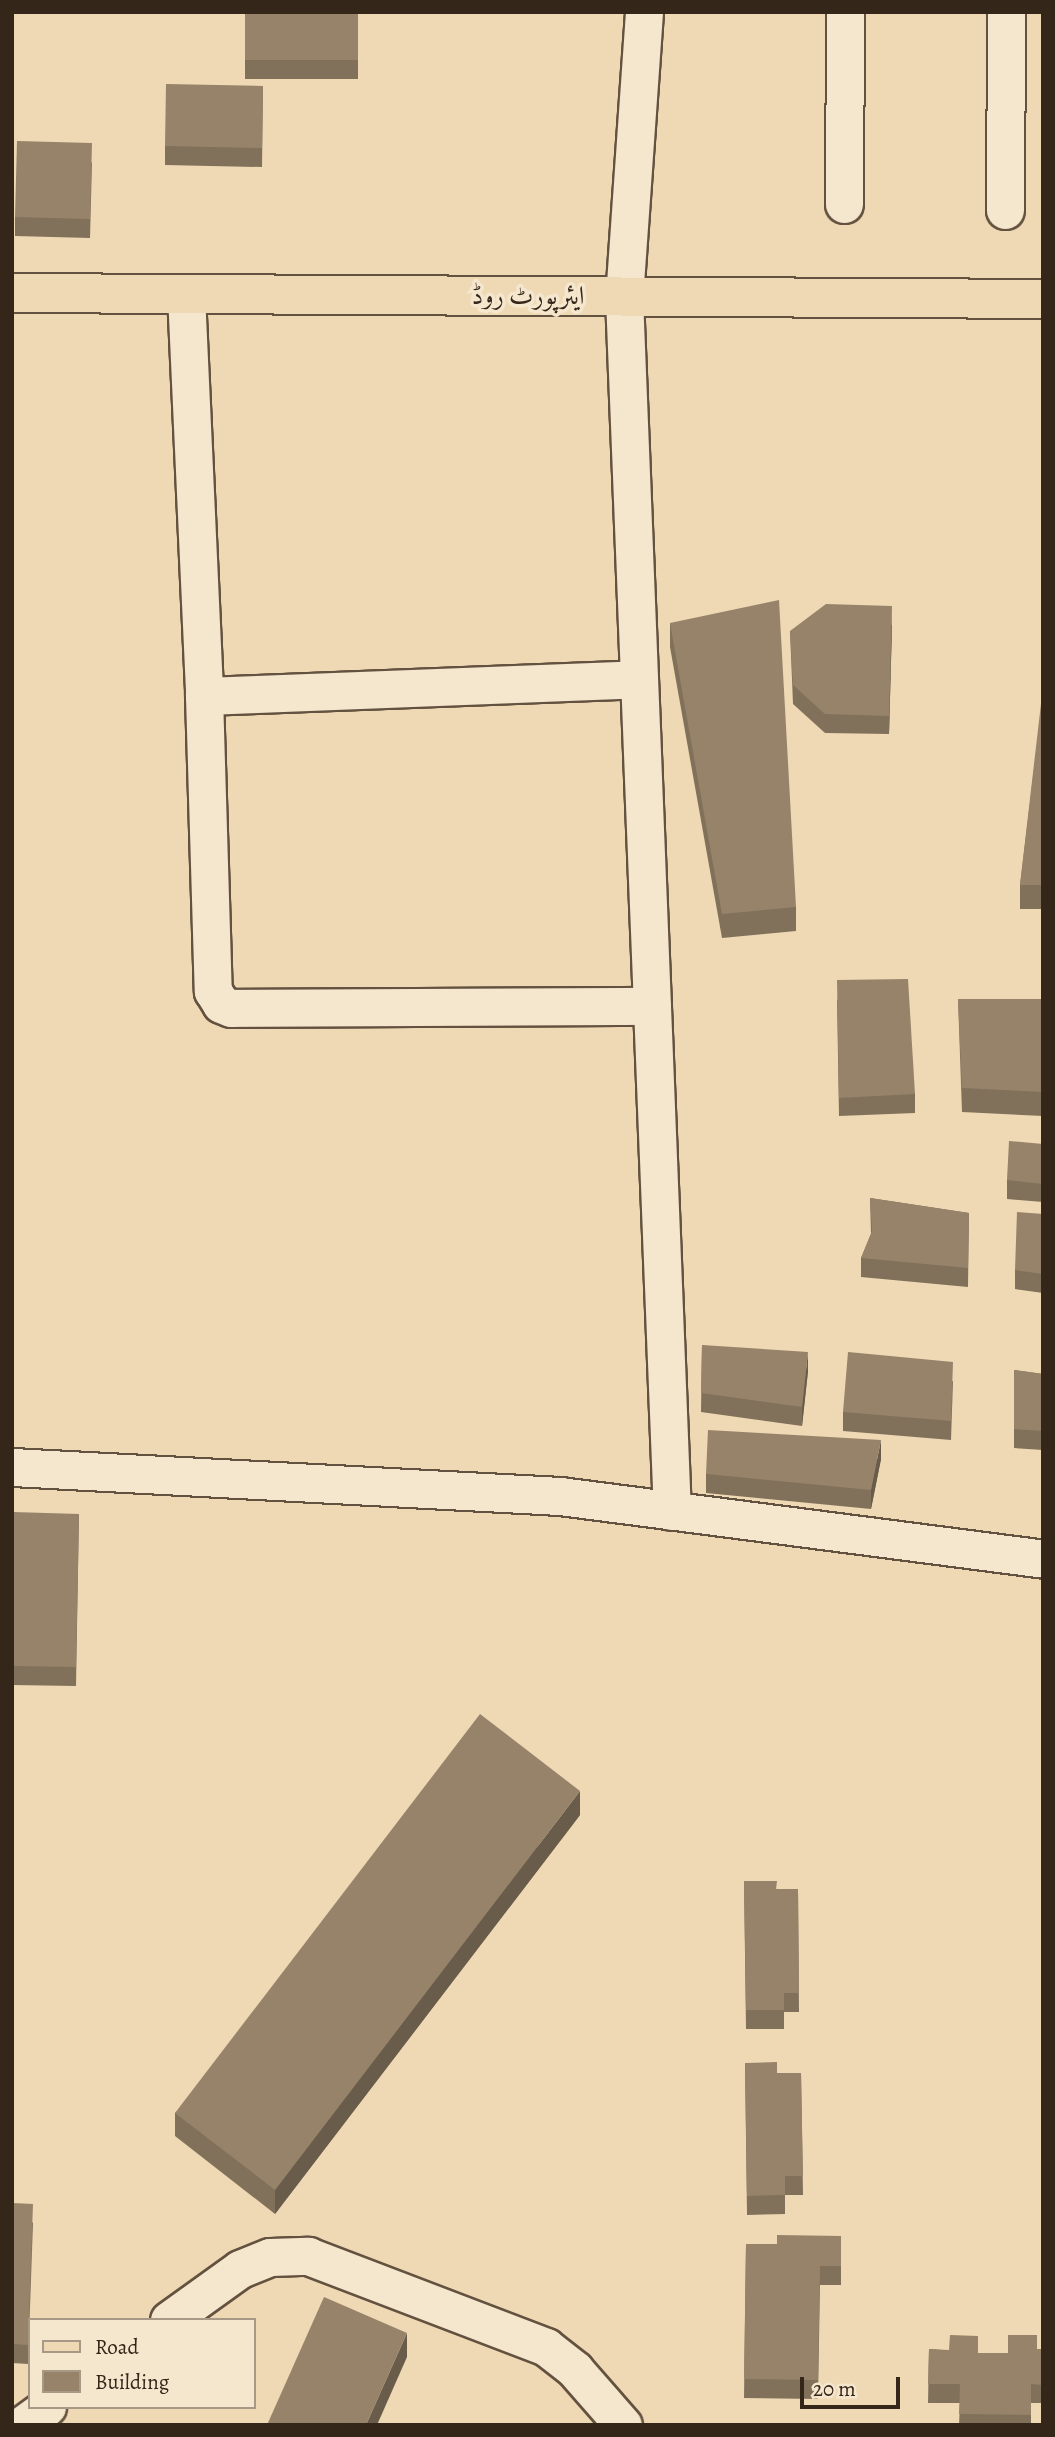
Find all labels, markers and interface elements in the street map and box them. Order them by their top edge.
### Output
street label: ایئرپورٹ روڈ [472,280,584,312]
legend [28,2318,256,2409]
text: Road [95,2333,139,2361]
scale bar [803,2364,903,2408]
text: Building [95,2368,169,2396]
text: 20 m [813,2375,856,2403]

